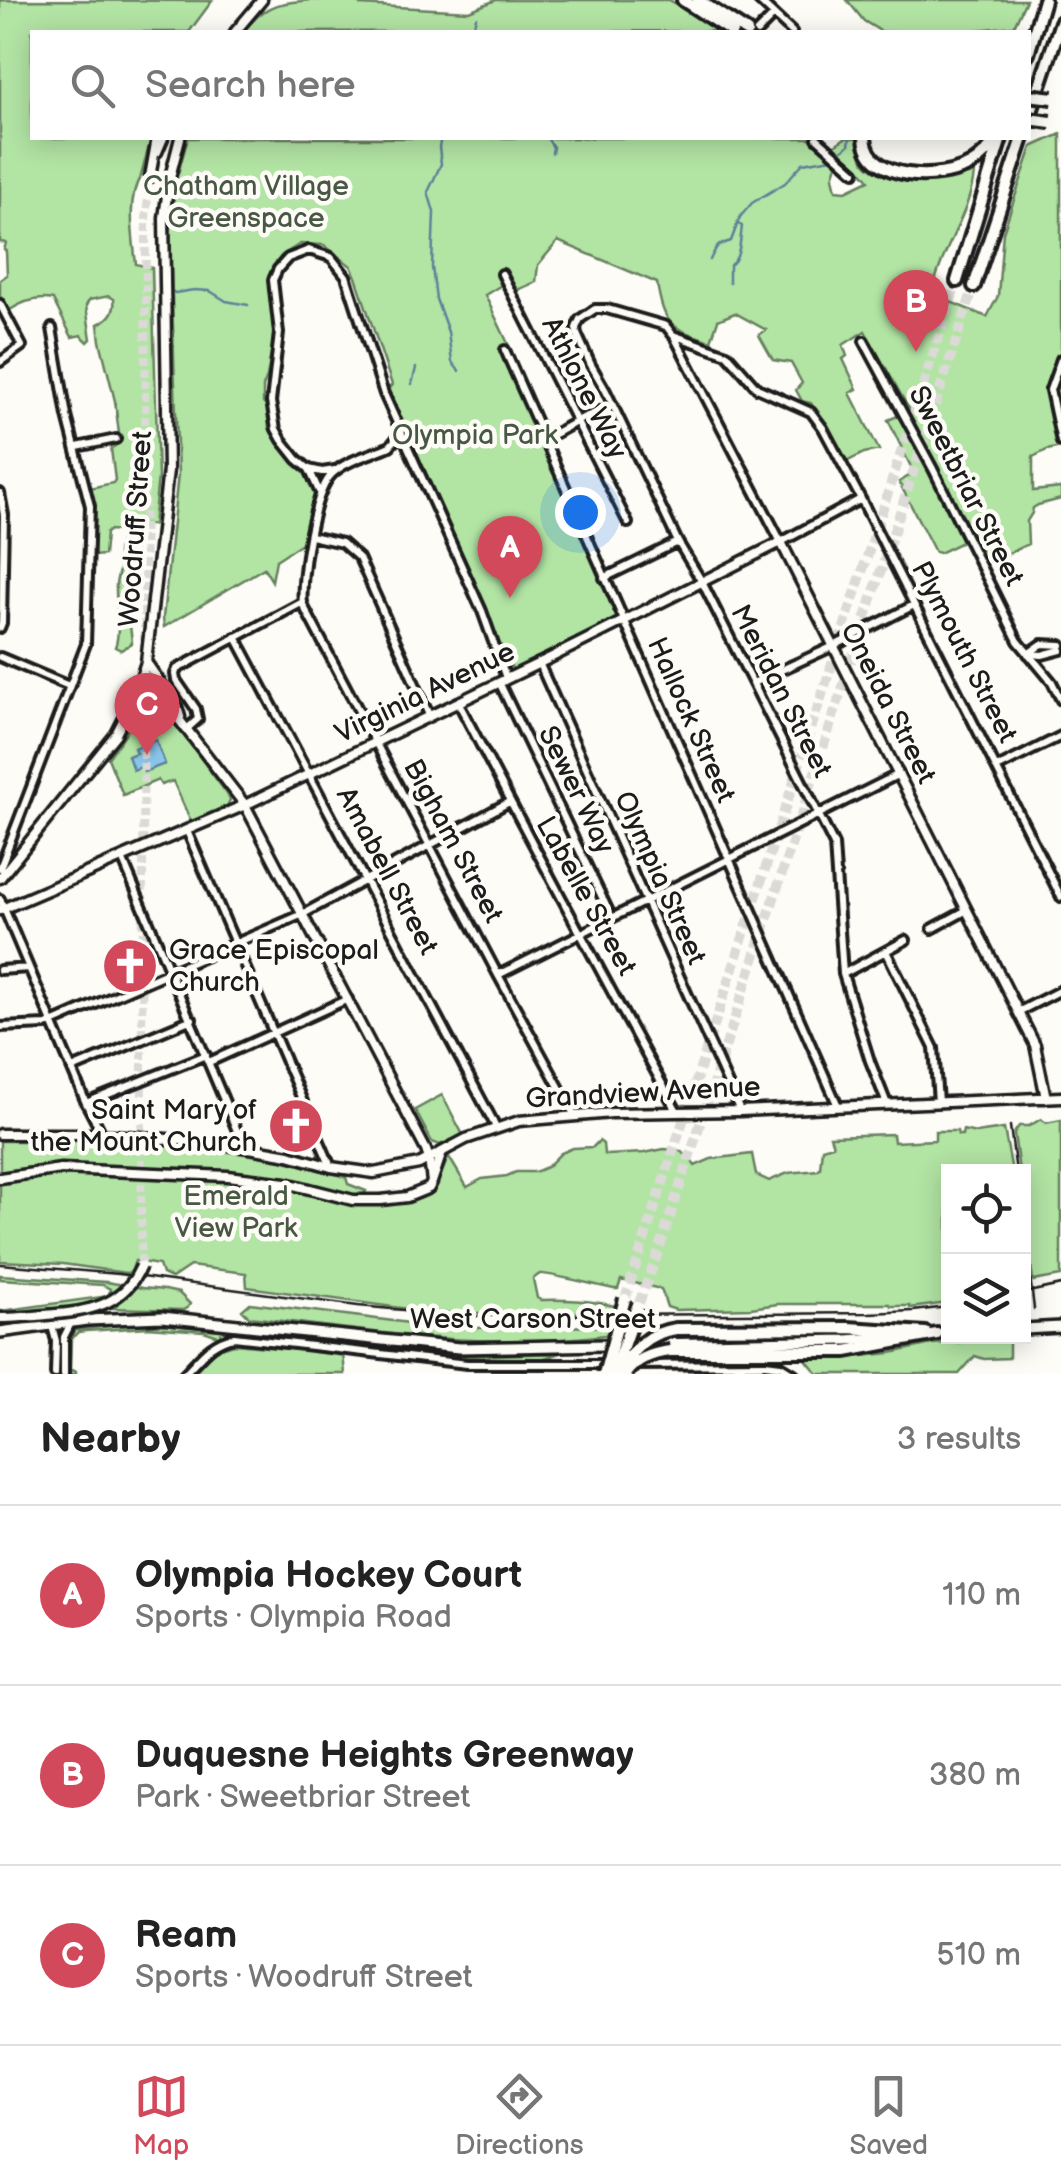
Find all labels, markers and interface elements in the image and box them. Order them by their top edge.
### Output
search box [30,30,1031,140]
icon: search [65,58,120,113]
text: Search here [145,63,356,108]
park label: Chatham Village Greenspace [143,170,349,235]
pin: B [884,270,948,352]
street label: Athlone Way [534,312,634,465]
street label: Sweetbriar Street [901,381,1031,592]
park label: Olympia Park [392,419,558,452]
street label: Woodruff Street [113,429,159,628]
your location [555,487,606,538]
pin: A [478,516,542,598]
street label: Plymouth Street [904,556,1024,748]
street label: Meridan Street [723,599,839,783]
street label: Oneida Street [833,617,943,789]
street label: Hallock Street [640,632,742,808]
street label: Virginia Avenue [330,635,520,751]
pin: C [114,672,180,755]
street label: Sewer Way [531,721,621,859]
street label: Bigham Street [396,754,510,929]
street label: Amabell Street [329,782,445,961]
street label: Olympia Street [607,786,713,970]
street label: Labelle Street [529,811,643,981]
place label: Grace Episcopal Church [169,934,379,999]
church icon: Grace Episcopal Church [100,936,160,996]
street label: Grandview Avenue [525,1070,761,1116]
place label: Saint Mary of the Mount Church [31,1094,257,1159]
church icon: Saint Mary of the Mount Church [266,1096,326,1156]
map controls [941,1164,1031,1344]
button: locate [941,1164,1031,1254]
park label: Emerald View Park [175,1180,298,1245]
button: layers [941,1254,1031,1344]
street label: West Carson Street [410,1303,656,1336]
text: Nearby [40,1414,180,1465]
text: 3 results [897,1420,1021,1459]
text: Olympia Hockey Court [135,1553,522,1598]
text: A [63,1576,82,1615]
text: 110 m [942,1576,1021,1615]
text: Sports · Olympia Road [135,1598,452,1637]
text: Duquesne Heights Greenway [135,1733,634,1778]
text: B [61,1756,84,1795]
text: 380 m [929,1756,1021,1795]
text: Park · Sweetbriar Street [135,1778,470,1817]
text: Ream [135,1913,237,1958]
text: C [61,1936,84,1975]
text: 510 m [936,1936,1021,1975]
text: Sports · Woodruff Street [135,1958,473,1997]
tab: Map [133,2069,189,2162]
tab: Directions [455,2069,584,2162]
tab: Saved [850,2069,928,2162]

